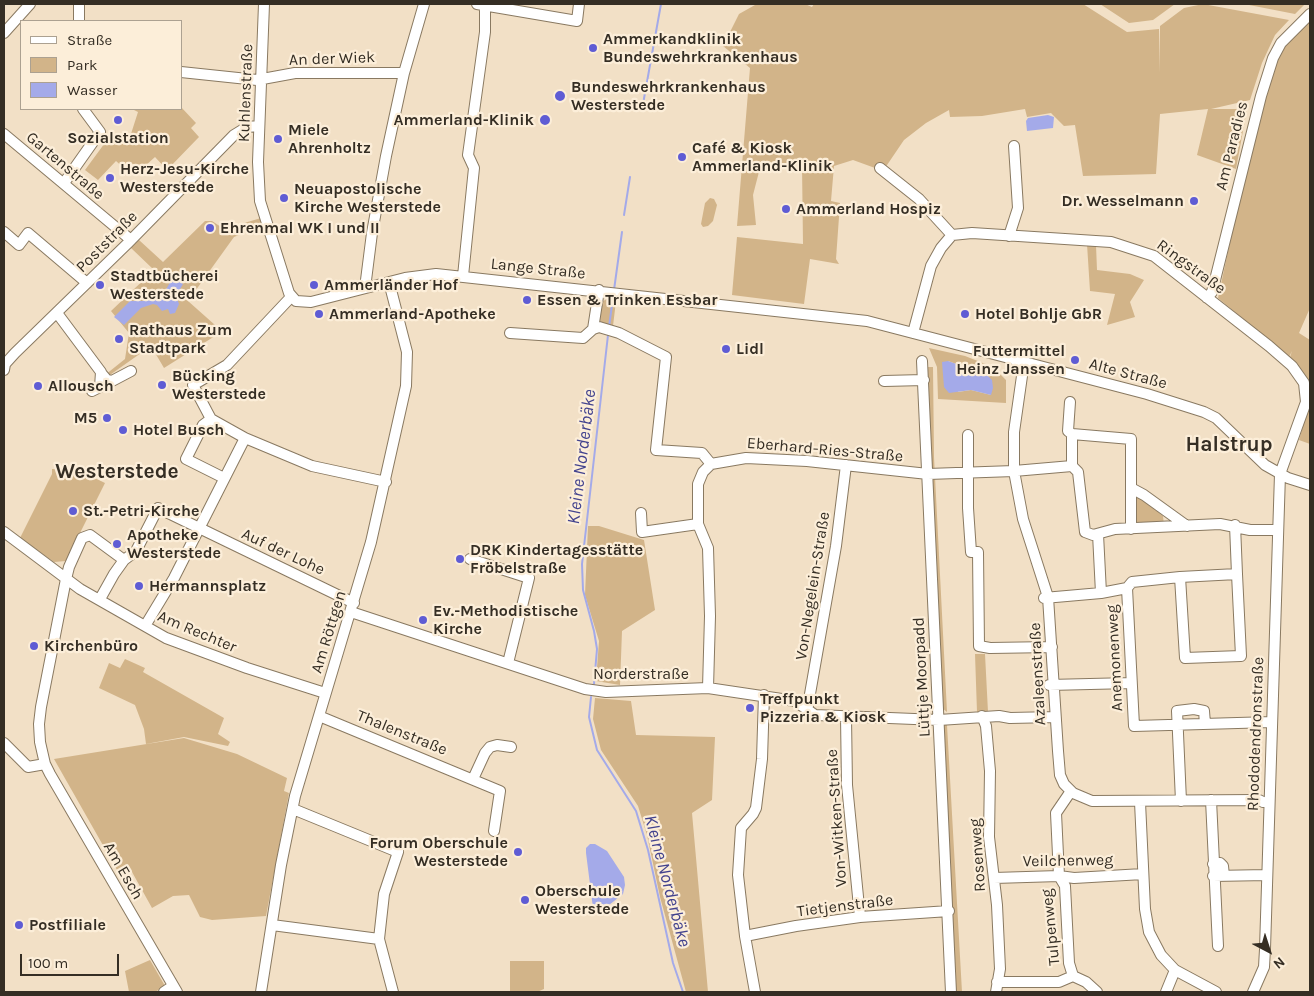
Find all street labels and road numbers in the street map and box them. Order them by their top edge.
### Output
street label: Kuhlenstraße [235,43,257,143]
street label: An der Wiek [289,48,375,70]
street label: Am Paradies [1212,99,1252,193]
street label: Gartenstraße [22,128,108,204]
street label: Poststraße [72,207,142,277]
street label: Ringstraße [1153,236,1229,298]
street label: Lange Straße [490,254,586,284]
street label: Alte Straße [1087,354,1169,394]
street label: Eberhard-Ries-Straße [746,434,904,466]
street label: Von-Negelein-Straße [792,510,834,662]
street label: Auf der Lohe [238,524,328,580]
street label: Am Röttgen [307,588,351,676]
street label: Anemonenweg [1103,604,1127,712]
street label: Am Rechter [155,607,239,657]
street label: Lüttje Moorpadd [909,616,935,738]
street label: Azaleenstraße [1026,622,1050,726]
street label: Rhododendronstraße [1244,656,1268,812]
street label: Norderstraße [593,664,689,684]
street label: Thalenstraße [354,706,450,760]
street label: Von-Witken-Straße [823,748,851,888]
street label: Rosenweg [966,818,990,892]
street label: Am Esch [99,839,147,903]
street label: Veilchenweg [1023,851,1113,871]
street label: Tulpenweg [1037,888,1065,966]
street label: Tietjenstraße [796,891,894,921]

